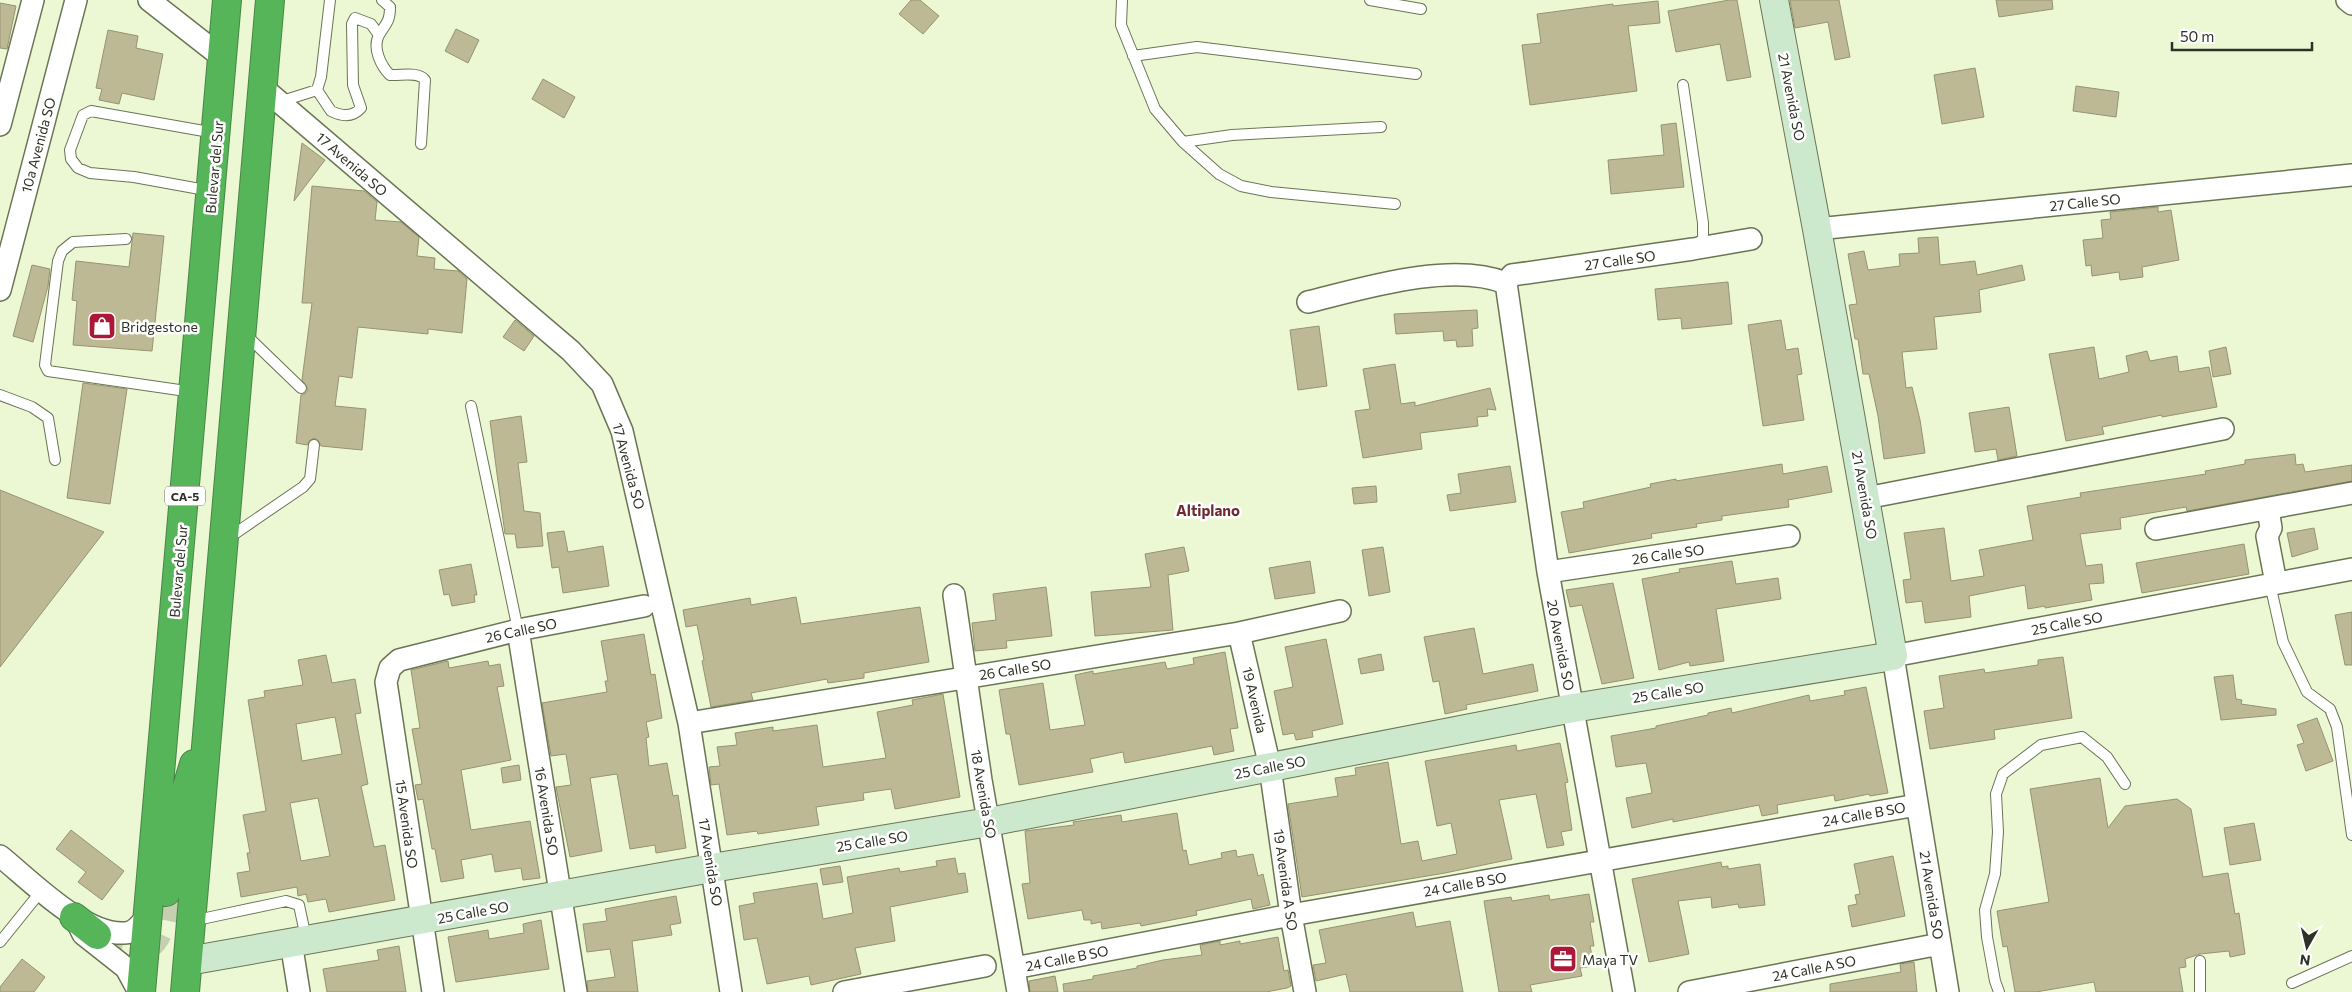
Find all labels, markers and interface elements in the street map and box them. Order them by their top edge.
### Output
scale bar [2172,20,2312,52]
text: 50 m [2180,27,2214,45]
street label: 21 Avenida SO [1775,52,1809,142]
street label: 10a Avenida SO [17,95,59,195]
street label: Bulevar del Sur [201,119,227,214]
street label: 17 Avenida SO [313,128,391,200]
street label: 27 Calle SO [2049,190,2121,214]
street label: 27 Calle SO [1583,247,1657,273]
shop icon: Bridgestone [87,311,117,341]
place label: Bridgestone [121,318,198,335]
street label: 17 Avenida SO [609,421,649,511]
street label: 21 Avenida SO [1849,450,1881,540]
road number: CA-5 [165,486,205,506]
district label: Altiplano [1176,501,1240,519]
street label: Bulevar del Sur [165,523,191,618]
street label: 26 Calle SO [1631,541,1705,567]
street label: 20 Avenida SO [1544,598,1578,692]
street label: 25 Calle SO [2030,608,2104,638]
street label: 26 Calle SO [484,614,558,646]
street label: 26 Calle SO [978,655,1052,683]
street label: 19 Avenida [1239,665,1271,735]
street label: 25 Calle SO [1631,678,1705,706]
street label: 18 Avenida SO [968,748,1000,840]
street label: 25 Calle SO [1233,752,1307,782]
street label: 16 Avenida SO [532,765,562,857]
street label: 15 Avenida SO [392,778,422,870]
street label: 24 Calle B SO [1821,798,1907,830]
street label: 17 Avenida SO [696,817,726,907]
street label: 25 Calle SO [835,827,909,855]
street label: 19 Avenida A SO [1270,828,1302,932]
street label: 21 Avenida SO [1917,850,1947,940]
street label: 24 Calle B SO [1422,868,1508,900]
street label: 25 Calle SO [436,897,510,927]
north arrow [2282,922,2332,972]
street label: 24 Calle B SO [1024,942,1110,974]
office icon: Maya TV [1548,944,1578,974]
place label: Maya TV [1582,951,1639,968]
text: N [2299,951,2312,970]
street label: 24 Calle A SO [1771,952,1857,984]

